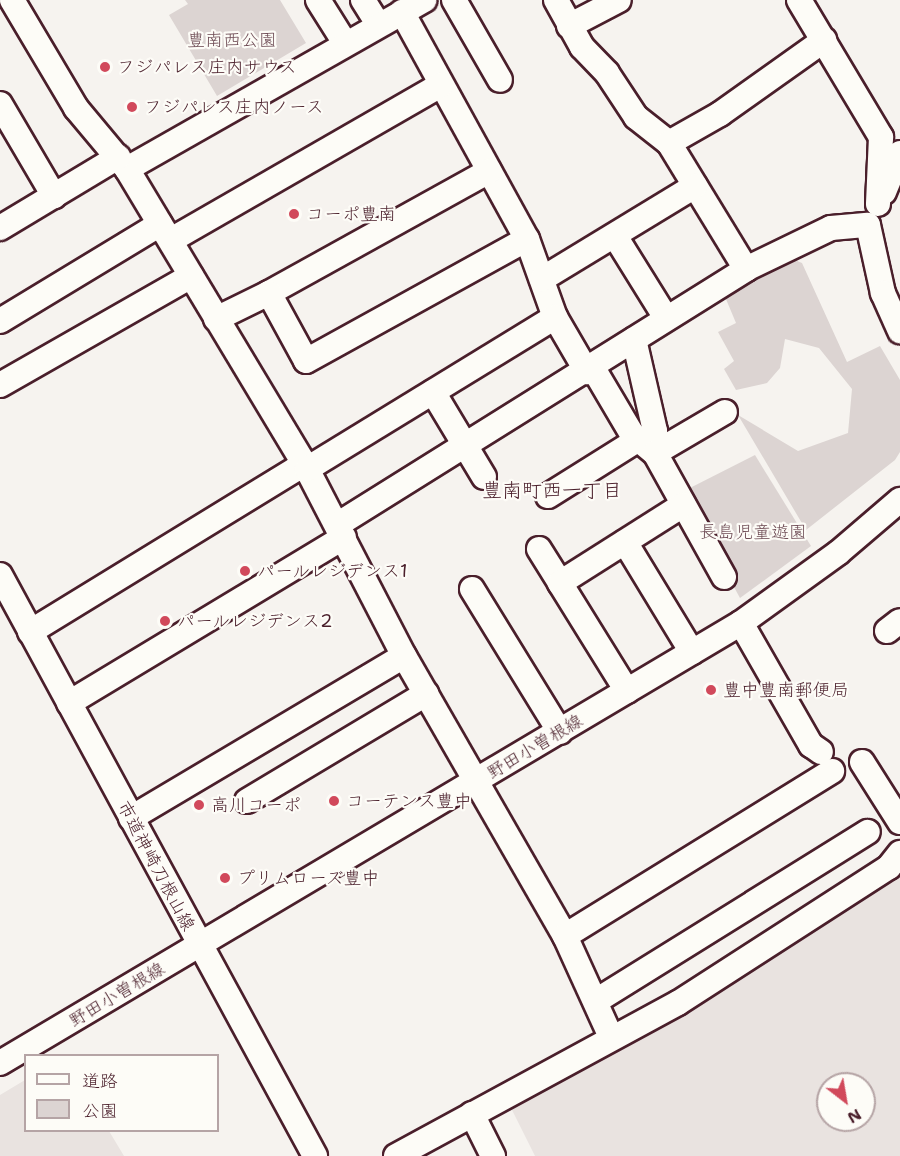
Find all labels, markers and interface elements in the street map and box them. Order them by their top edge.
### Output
park label: 豊南西公園 [187,29,277,51]
place label: フジパレス庄内サウス [117,56,297,78]
marker: フジパレス庄内サウス [98,60,112,74]
place label: フジパレス庄内ノース [144,96,324,118]
marker: フジパレス庄内ノース [125,100,139,114]
place label: コーポ豊南 [306,203,396,225]
marker: コーポ豊南 [287,207,301,221]
district label: 豊南町西一丁目 [482,478,622,502]
park label: 長島児童遊園 [699,521,807,543]
place label: パールレジデンス1 [257,560,409,582]
marker: パールレジデンス1 [238,564,252,578]
place label: パールレジデンス2 [177,610,334,632]
marker: パールレジデンス2 [158,614,172,628]
place label: 豊中豊南郵便局 [723,679,849,701]
marker: 豊中豊南郵便局 [704,683,718,697]
street label: 野田小曽根線 [483,710,587,784]
place label: コーテンス豊中 [346,790,472,812]
place label: 高川コーポ [211,794,301,816]
marker: コーテンス豊中 [327,794,341,808]
street label: 市道神崎刀根山線 [113,797,199,935]
marker: 高川コーポ [192,798,206,812]
place label: プリムローズ豊中 [237,867,381,889]
marker: プリムローズ豊中 [218,871,232,885]
street label: 野田小曽根線 [65,958,169,1032]
legend [24,1054,219,1132]
text: 道路 [82,1069,118,1093]
north arrow [816,1072,876,1132]
text: 公園 [82,1099,118,1123]
text: N [844,1104,865,1128]

